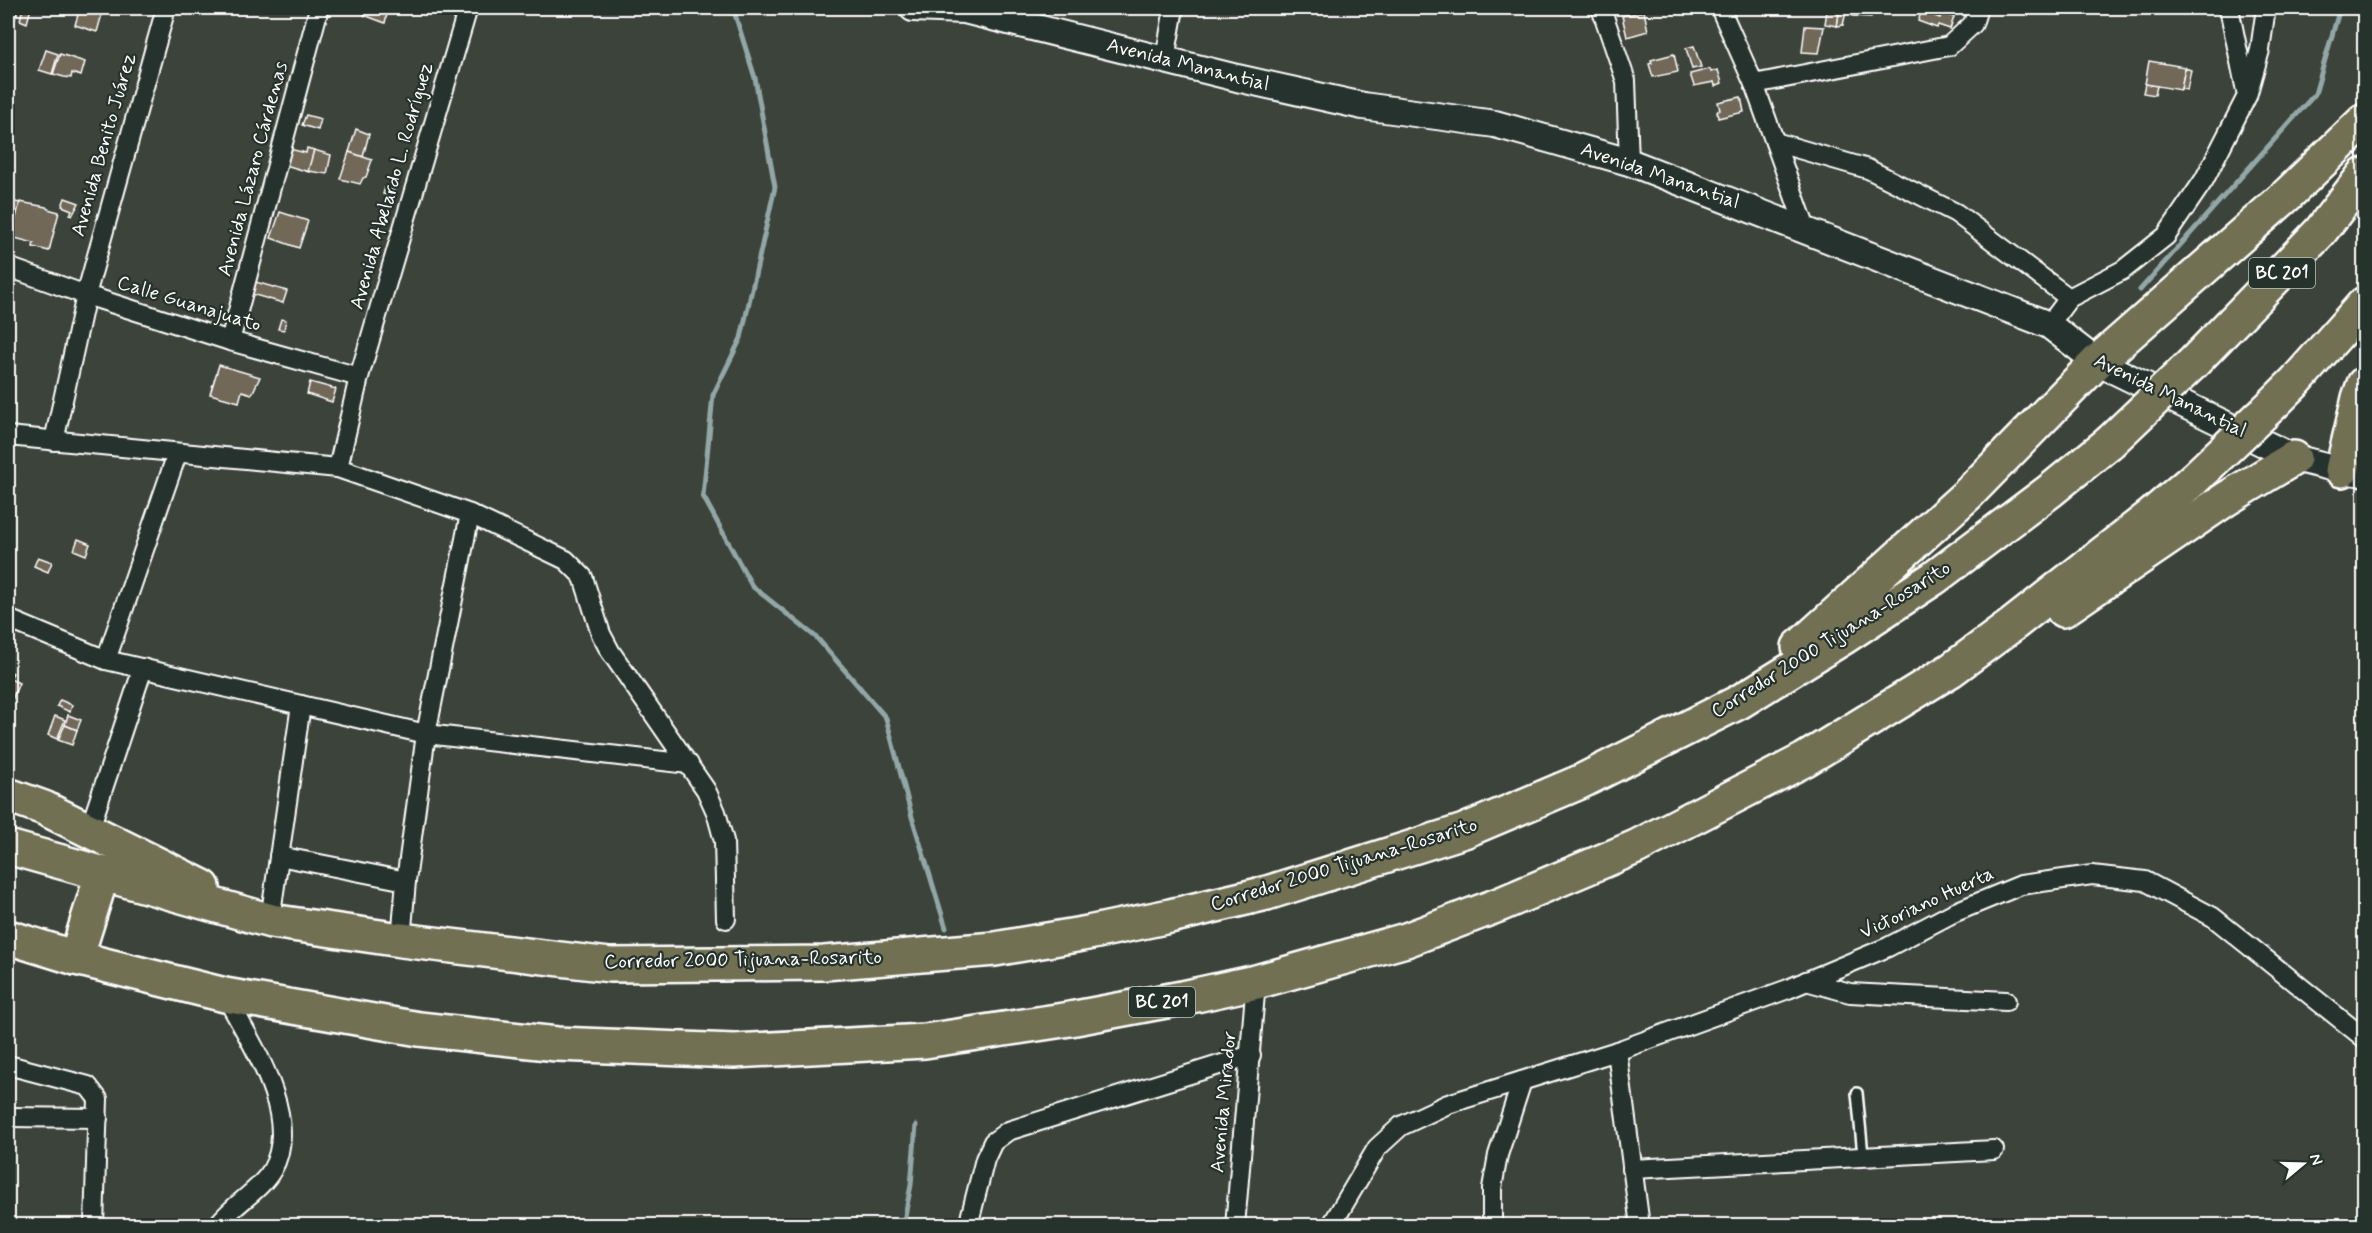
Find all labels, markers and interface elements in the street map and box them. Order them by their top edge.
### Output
street label: Avenida Manantial [1104,32,1272,98]
street label: Avenida Benito Juárez [65,50,143,240]
street label: Avenida Lázaro Cárdenas [211,58,295,279]
street label: Avenida Abelardo L. Rodríguez [344,59,440,313]
street label: Avenida Manantial [1577,136,1743,216]
road number: BC 201 [2249,258,2315,288]
street label: Calle Guanajuato [114,269,264,339]
street label: Avenida Manantial [2089,347,2251,445]
street label: Corredor 2000 Tijuana-Rosarito [1706,555,1956,725]
street label: Corredor 2000 Tijuana-Rosarito [1207,811,1481,919]
street label: Victoriano Huerta [1856,860,1998,946]
street label: Corredor 2000 Tijuana-Rosarito [604,944,882,976]
road number: BC 201 [1129,987,1195,1017]
street label: Avenida Mirador [1204,1030,1244,1174]
north arrow [2273,1134,2333,1194]
text: N [2304,1151,2327,1168]

